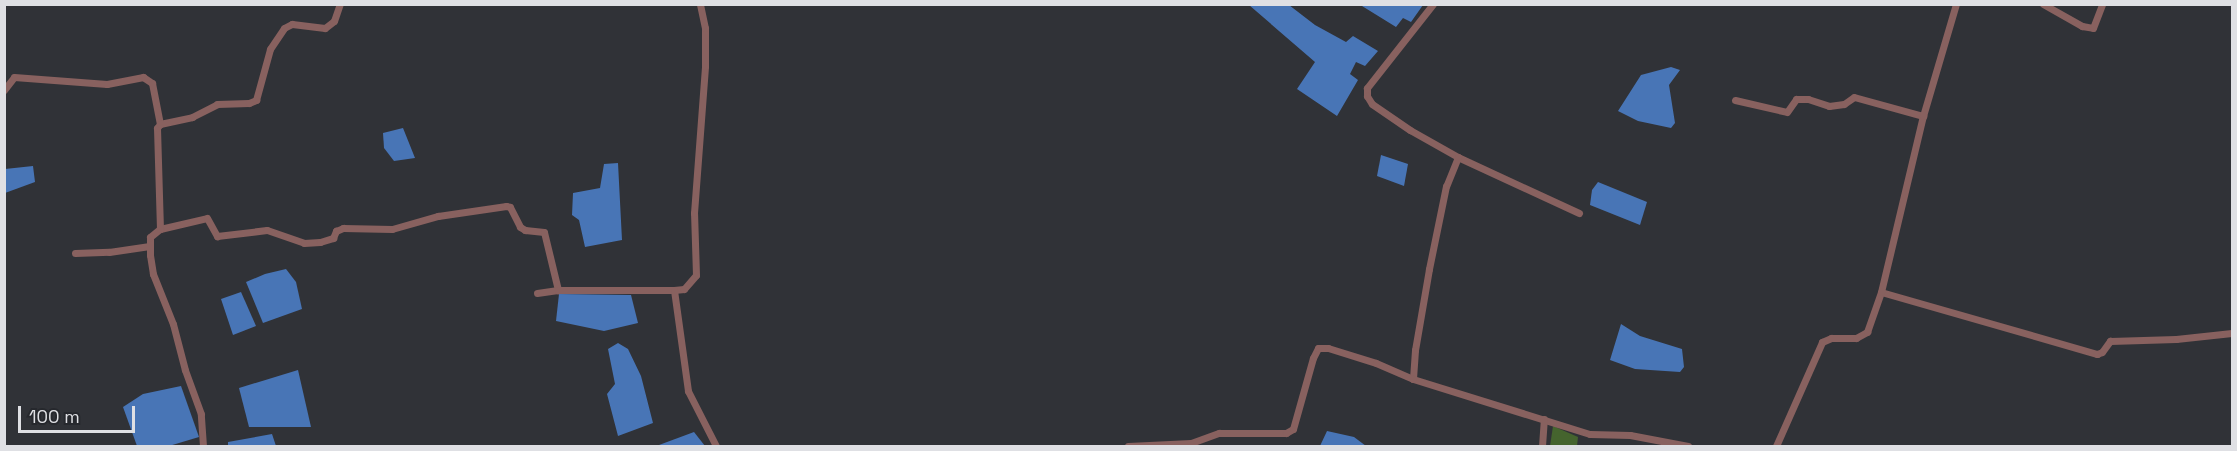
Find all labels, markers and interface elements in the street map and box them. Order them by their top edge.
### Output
scale bar [21,394,138,432]
text: 100 m [29,405,80,428]

